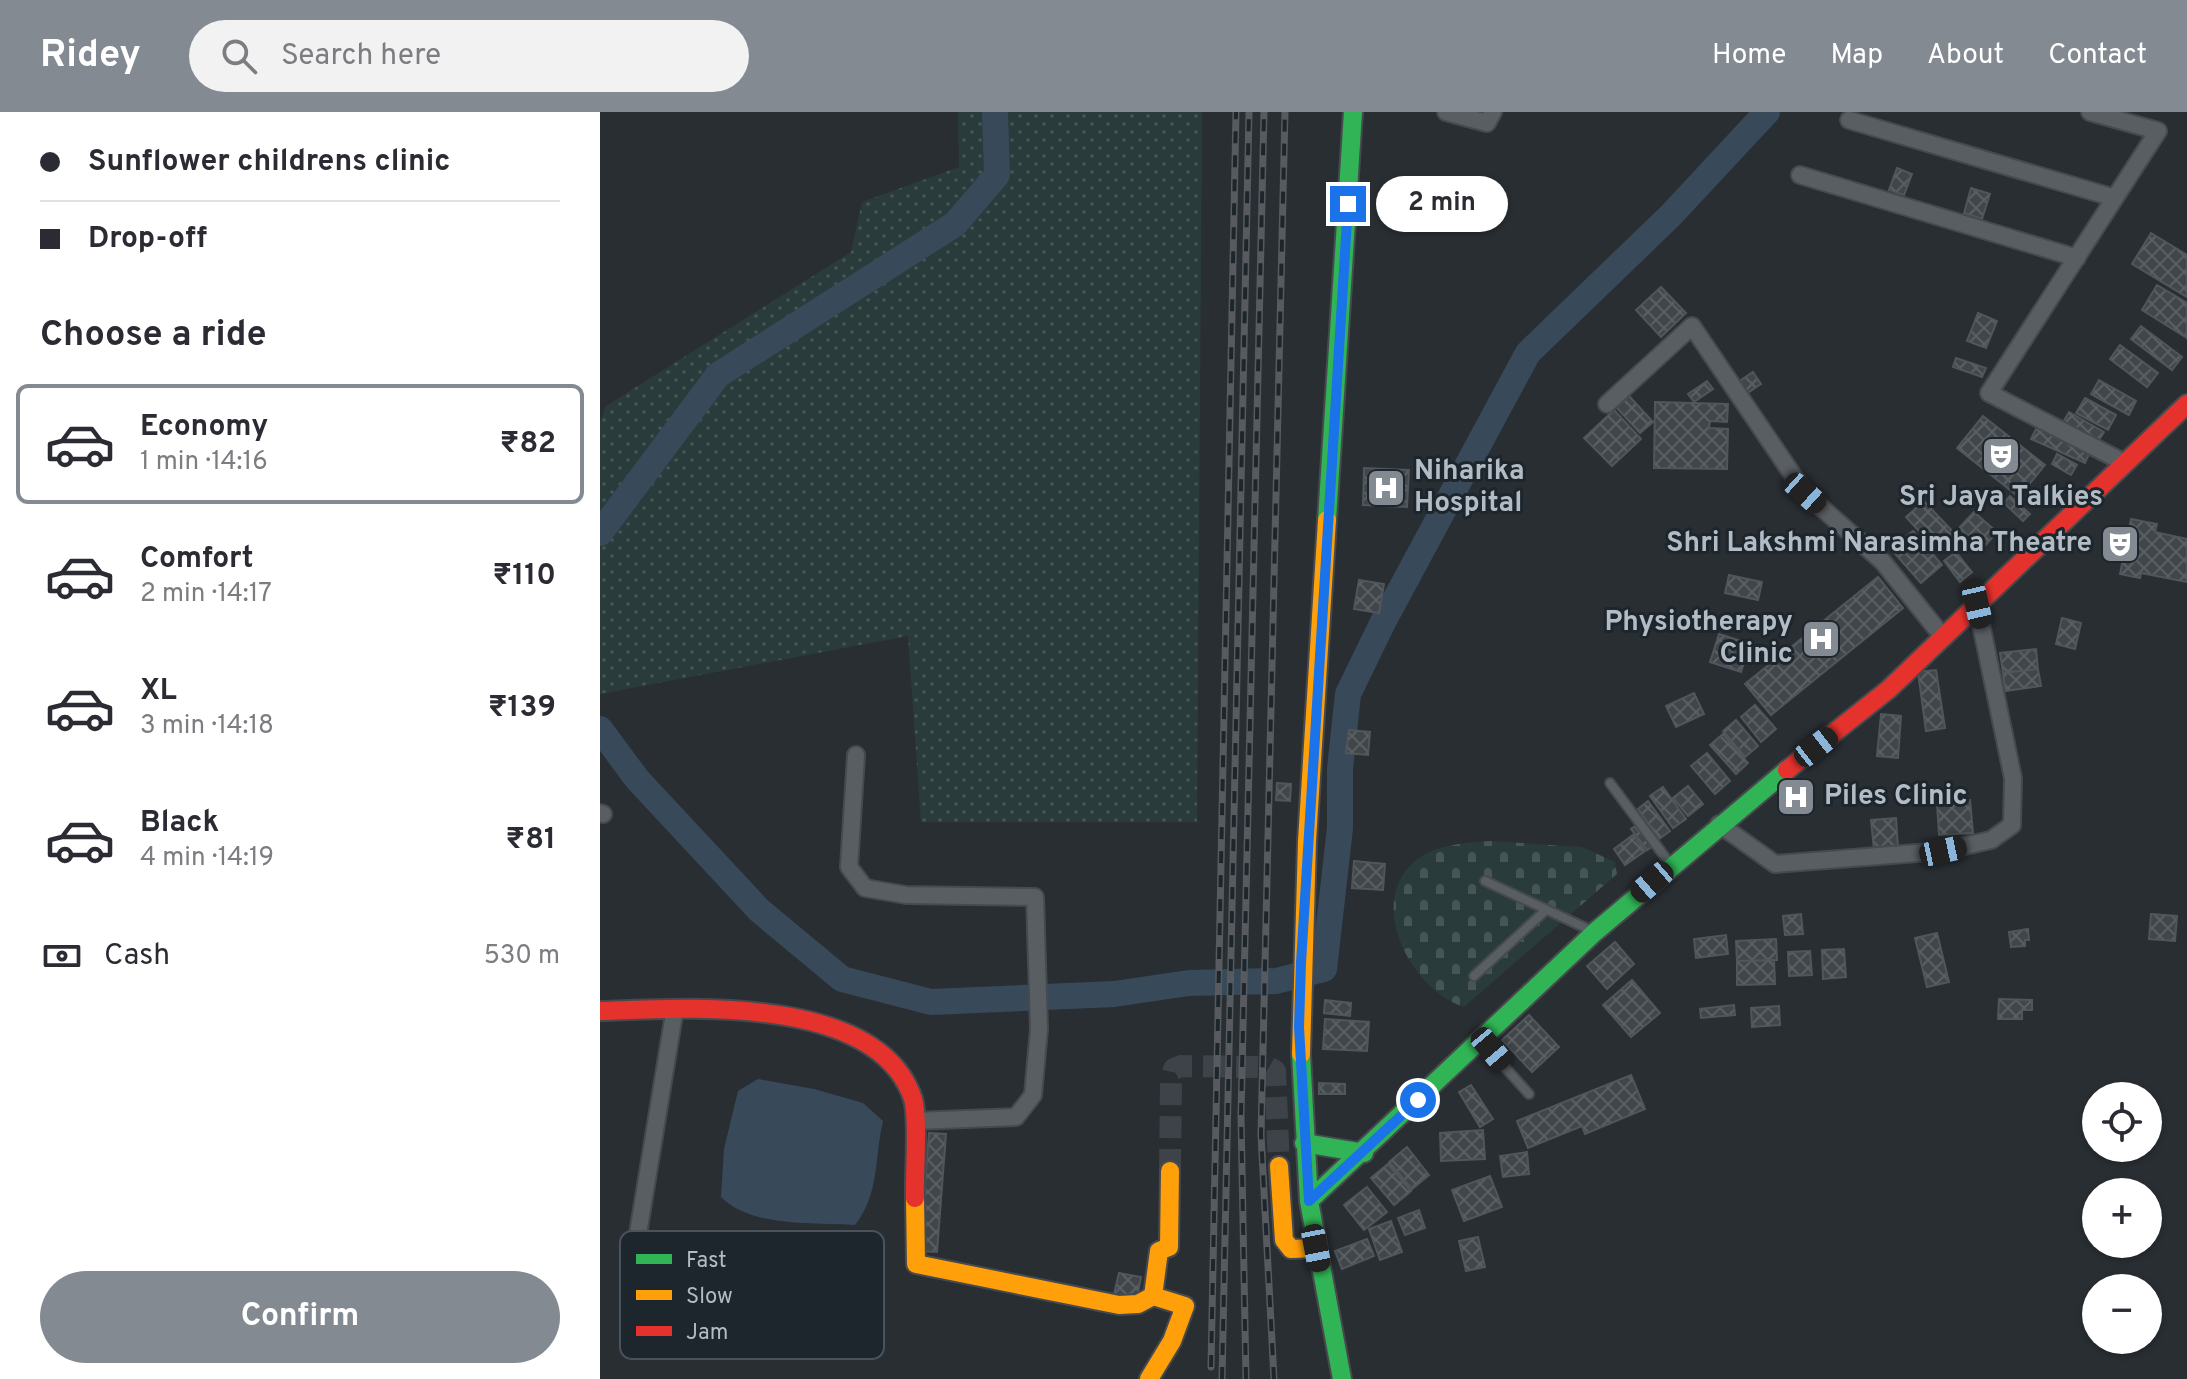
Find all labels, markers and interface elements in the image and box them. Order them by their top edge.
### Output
search box [189,20,749,92]
text: Ridey [40,32,141,81]
icon: search [217,34,261,78]
text: Search here [281,38,441,75]
text: Home [1712,38,1786,74]
text: Map [1830,38,1883,74]
text: About [1927,38,2004,74]
text: Contact [2048,38,2147,74]
text: Sunflower childrens clinic [88,144,450,181]
callout: 2 min [1376,176,1508,232]
route end [1330,186,1366,222]
text: 2 min [1408,187,1476,220]
text: Drop-off [88,221,207,258]
text: Choose a ride [40,313,266,359]
icon: car [44,408,116,480]
text: Economy [140,409,268,446]
text: ₹82 [500,426,556,463]
theatre icon: Sri Jaya Talkies [1980,435,2022,477]
text: 1 min · 14:16 [140,446,268,479]
place label: Niharika Hospital [1414,454,1525,522]
hospital icon: Niharika Hospital [1365,467,1407,509]
car [1779,468,1831,518]
place label: Sri Jaya Talkies [1899,480,2103,516]
theatre icon: Shri Lakshmi Narasimha Theatre [2099,523,2141,565]
place label: Shri Lakshmi Narasimha Theatre [1666,526,2092,562]
icon: car [44,540,116,612]
text: Comfort [140,541,253,578]
text: ₹110 [493,558,556,595]
text: 2 min · 14:17 [140,578,272,611]
car [1960,579,1994,631]
place label: Physiotherapy Clinic [1604,605,1793,673]
hospital icon: Physiotherapy Clinic [1800,618,1842,660]
icon: car [44,672,116,744]
text: XL [140,673,177,710]
text: ₹139 [488,690,556,727]
text: 3 min · 14:18 [140,710,274,743]
car [1790,723,1842,771]
hospital icon: Piles Clinic [1775,776,1817,818]
place label: Piles Clinic [1824,779,1968,815]
icon: car [44,804,116,876]
text: Black [140,805,219,842]
text: ₹81 [505,822,556,859]
car [1917,834,1969,868]
text: 4 min · 14:19 [140,842,274,875]
car [1626,857,1678,907]
icon: cash [40,934,84,978]
text: Cash [104,938,170,975]
text: 530 m [484,940,560,973]
car [1466,1023,1516,1075]
route start [1400,1082,1436,1118]
map controls [2082,1082,2162,1354]
button: locate [2082,1082,2162,1162]
button: + [2082,1178,2162,1258]
car [1300,1222,1332,1274]
legend [620,1231,884,1359]
text: Fast [686,1248,727,1275]
button: Confirm [40,1271,560,1363]
button: − [2082,1274,2162,1354]
text: Slow [686,1284,733,1311]
text: Jam [686,1320,729,1347]

